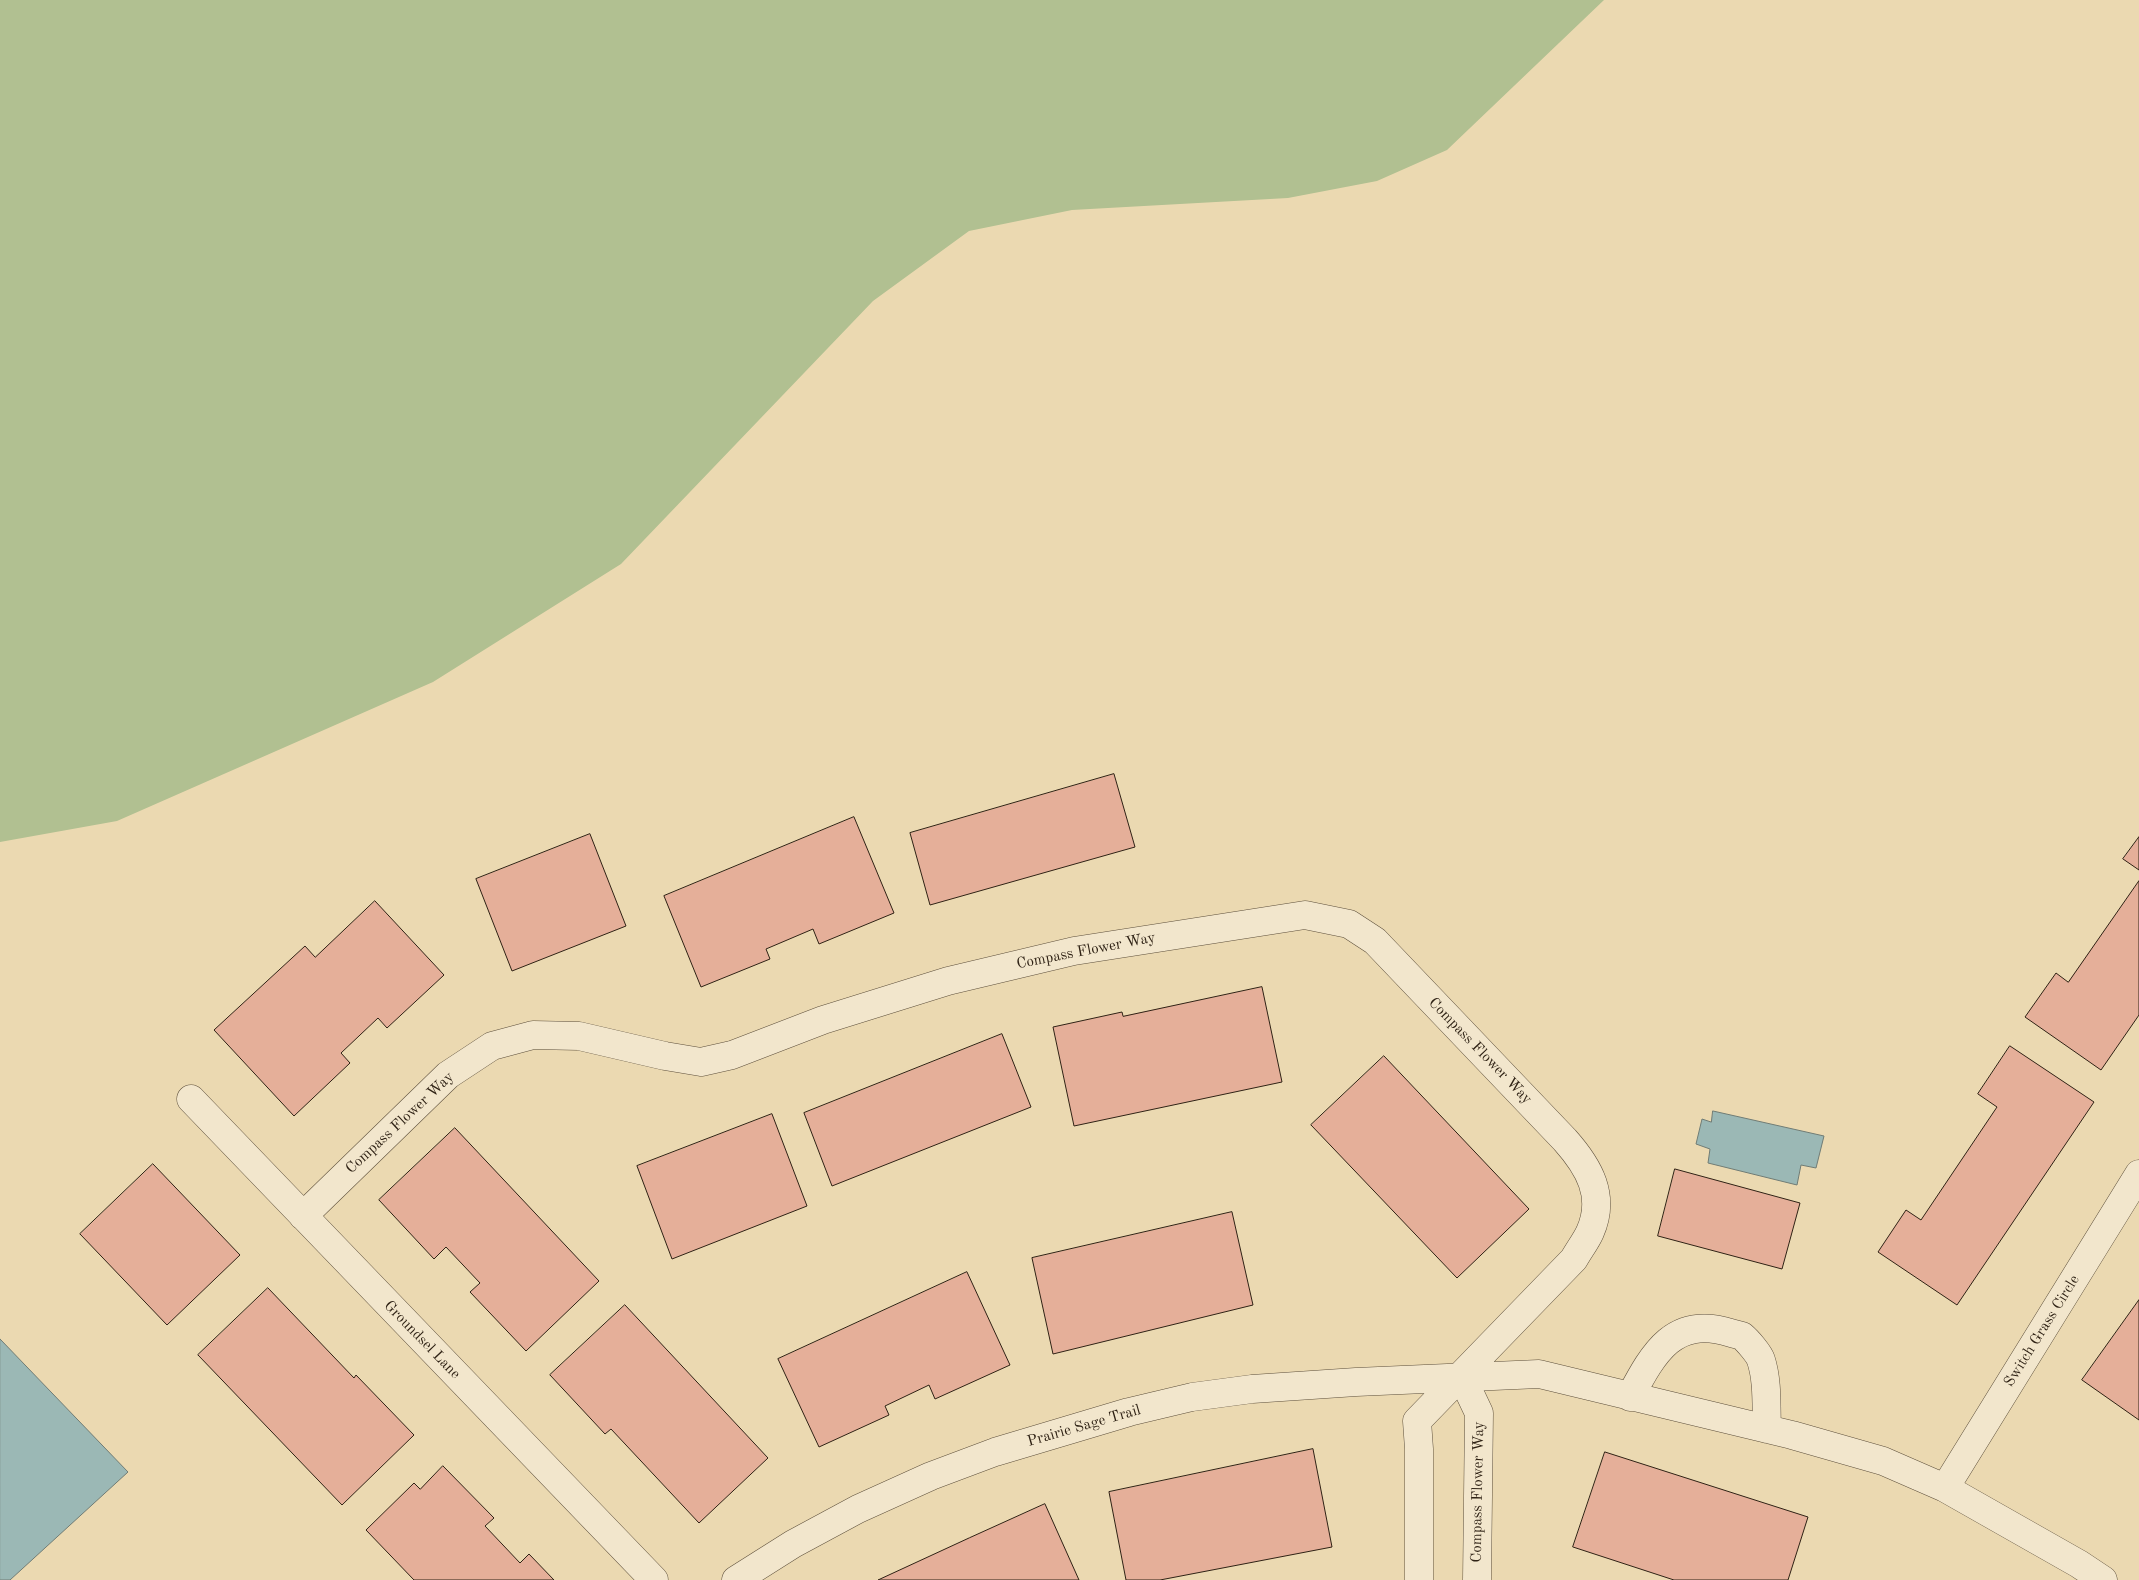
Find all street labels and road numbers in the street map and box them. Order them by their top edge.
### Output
street label: Compass Flower Way [1015,929,1157,973]
street label: Compass Flower Way [1424,994,1536,1108]
street label: Compass Flower Way [342,1068,458,1178]
street label: Switch Grass Circle [2000,1272,2084,1390]
street label: Groundsel Lane [380,1297,464,1383]
street label: Prairie Sage Trail [1025,1401,1143,1451]
street label: Compass Flower Way [1468,1421,1488,1563]

